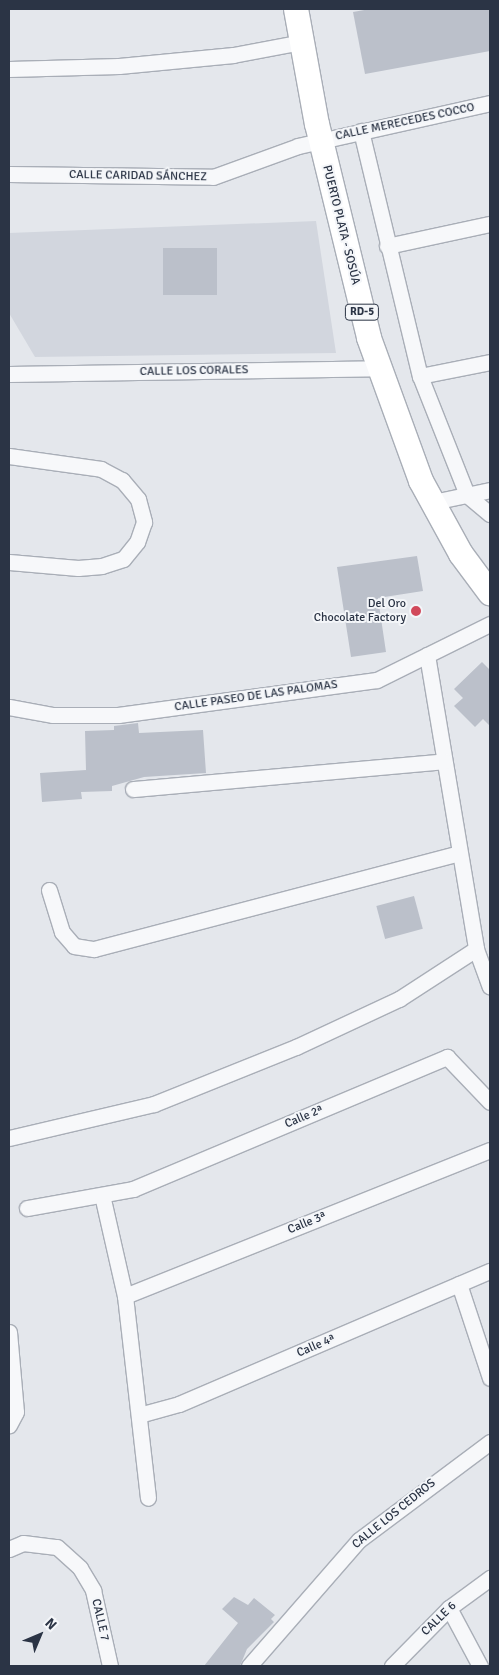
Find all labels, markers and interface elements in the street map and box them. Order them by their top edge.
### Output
street label: CALLE MERECEDES COCCO [334,100,476,144]
street label: PUERTO PLATA - SOSÚA [319,164,363,286]
street label: CALLE CARIDAD SÁNCHEZ [69,168,207,184]
road number: RD-5 [344,304,380,320]
street label: CALLE LOS CORALES [140,363,248,379]
place label: Del Oro Chocolate Factory [314,597,406,625]
marker: Del Oro Chocolate Factory [410,605,422,617]
street label: CALLE PASEO DE LAS PALOMAS [174,677,338,715]
street label: Calle 2ª [283,1103,325,1131]
street label: Calle 3ª [286,1209,328,1237]
street label: Calle 4ª [295,1332,337,1360]
street label: CALLE LOS CEDROS [350,1476,438,1552]
street label: CALLE 7 [88,1598,112,1642]
street label: CALLE 6 [419,1599,459,1639]
north arrow [15,1610,65,1660]
text: N [42,1615,60,1633]

